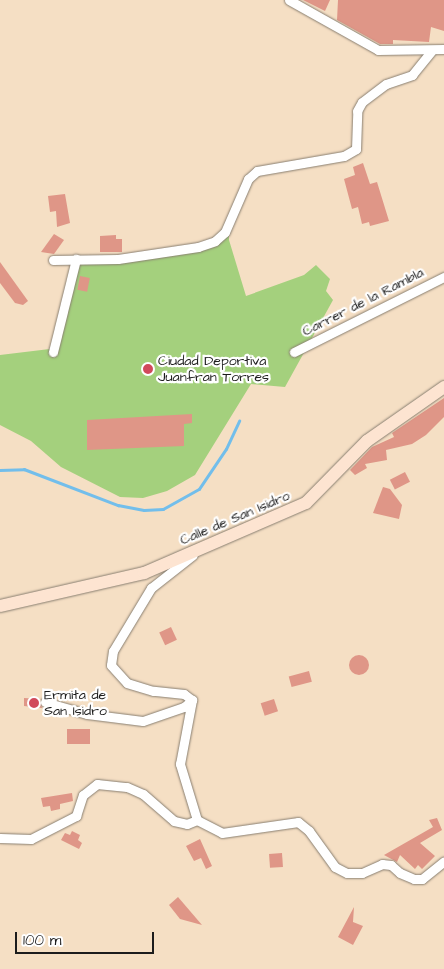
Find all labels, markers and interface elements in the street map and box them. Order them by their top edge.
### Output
street label: Carrer de la Rambla [300,264,426,340]
place label: Ciudad Deportiva Juanfran Torres [158,353,269,386]
marker: Ciudad Deportiva Juanfran Torres [142,363,154,375]
street label: Calle de San Isidro [178,487,292,549]
place label: Ermita de San Isidro [44,687,107,720]
marker: Ermita de San Isidro [28,697,40,709]
scale bar [18,922,156,954]
text: 100 m [23,930,62,951]

